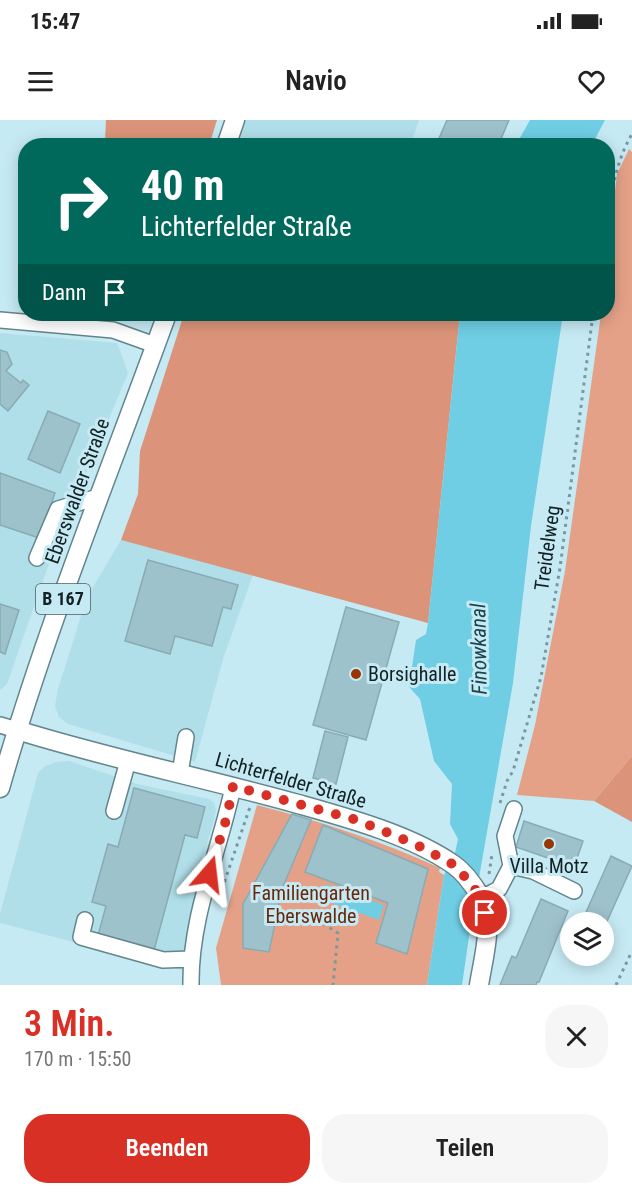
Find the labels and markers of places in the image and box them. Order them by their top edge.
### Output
place label: Borsighalle [368,662,456,686]
marker: Borsighalle [349,667,363,681]
marker: Villa Motz [542,837,556,851]
place label: Villa Motz [510,854,589,878]
pin [459,887,510,938]

